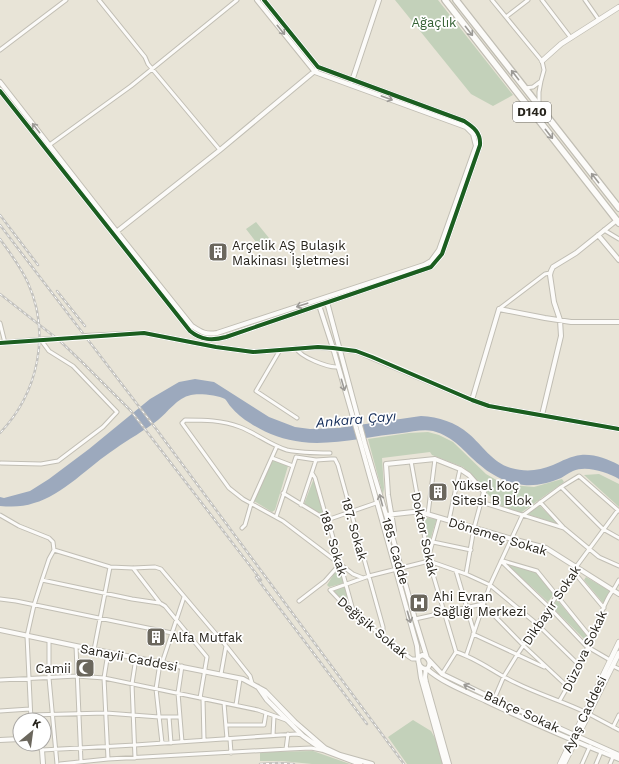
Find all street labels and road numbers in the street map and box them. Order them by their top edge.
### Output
road number: D140 [513,102,551,122]
street label: Doktor Sokak [408,491,441,578]
street label: 187. Sokak [338,496,371,563]
street label: 188. Sokak [317,509,351,578]
street label: Dönemeç Sokak [447,514,550,559]
street label: 185. Cadde [379,516,412,586]
street label: Dikbayır Sokak [519,562,584,648]
street label: Değişik Sokak [334,594,411,662]
street label: Düzova Sokak [559,607,610,694]
street label: Sanayii Caddesi [79,641,179,674]
street label: Ayaş Caddesi [559,673,609,755]
street label: Bahçe Sokak [482,687,562,736]

